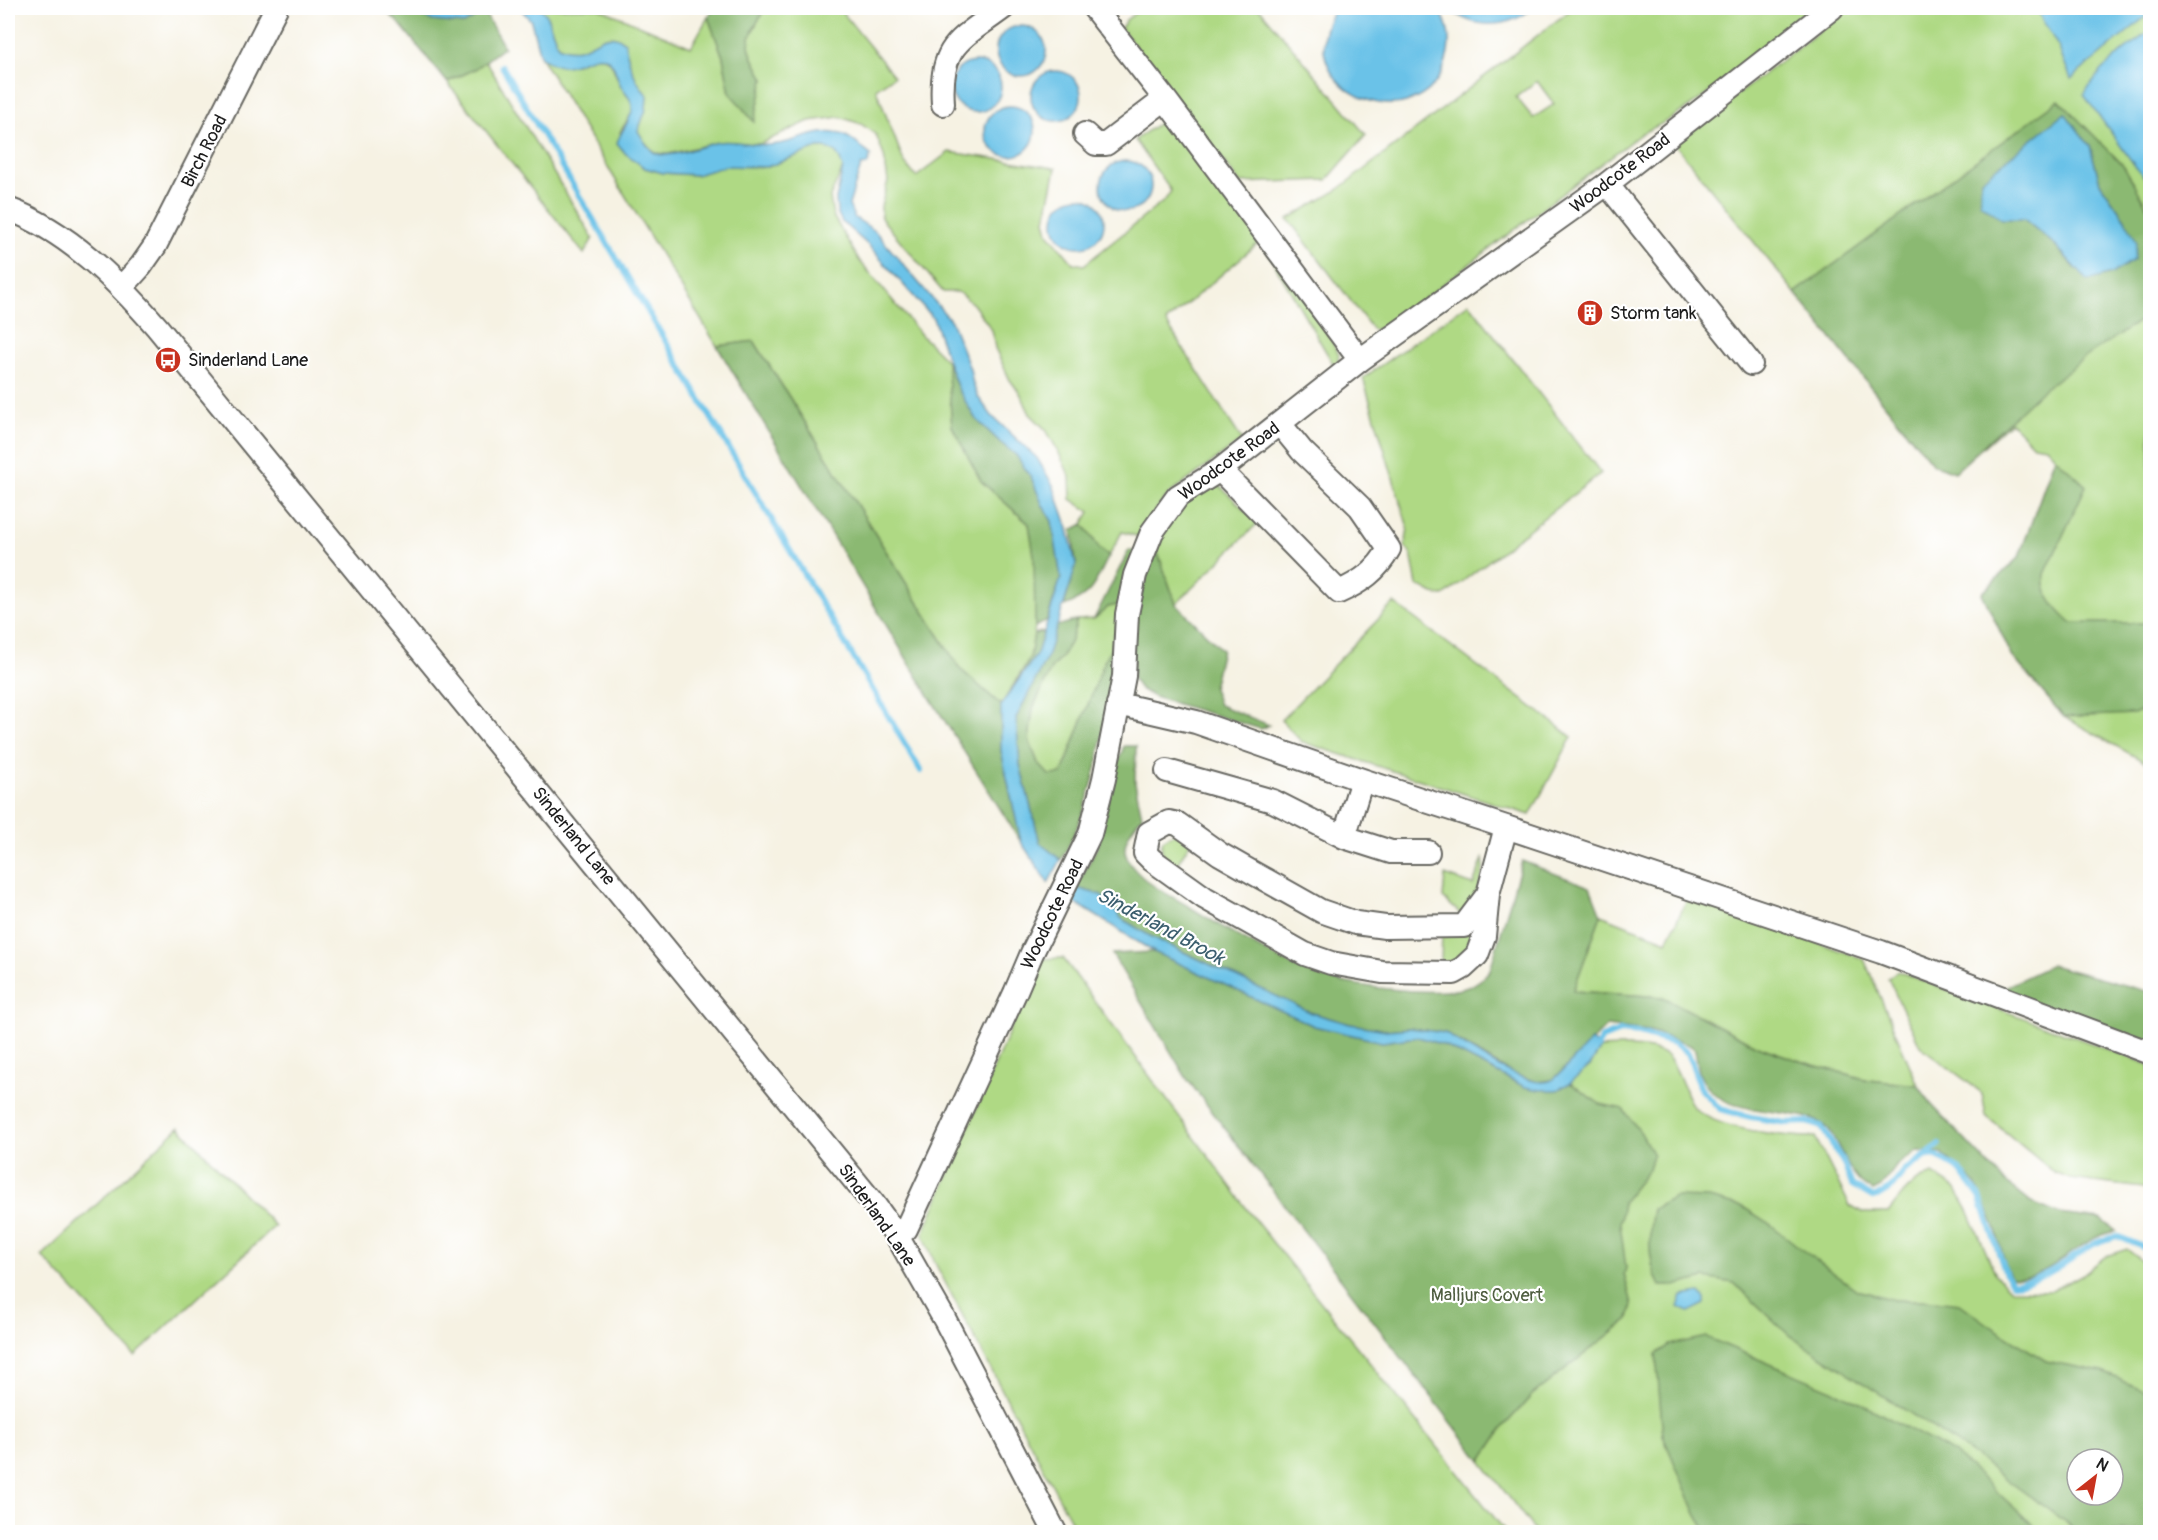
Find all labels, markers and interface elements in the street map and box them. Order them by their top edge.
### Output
street label: Birch Road [176,111,233,191]
street label: Woodcote Road [1566,128,1675,219]
building icon: Storm tank [1575,298,1605,328]
place label: Storm tank [1610,302,1697,325]
bus stop icon: Sinderland Lane [153,345,183,375]
place label: Sinderland Lane [188,349,308,372]
street label: Woodcote Road [1174,417,1284,506]
street label: Sinderland Lane [527,782,620,890]
street label: Woodcote Road [1016,855,1089,973]
water label: Sinderland Brook [1093,883,1230,971]
street label: Sinderland Lane [833,1160,921,1271]
park label: Malljurs Covert [1431,1284,1544,1307]
north arrow [2065,1447,2125,1507]
text: N [2092,1454,2112,1476]

